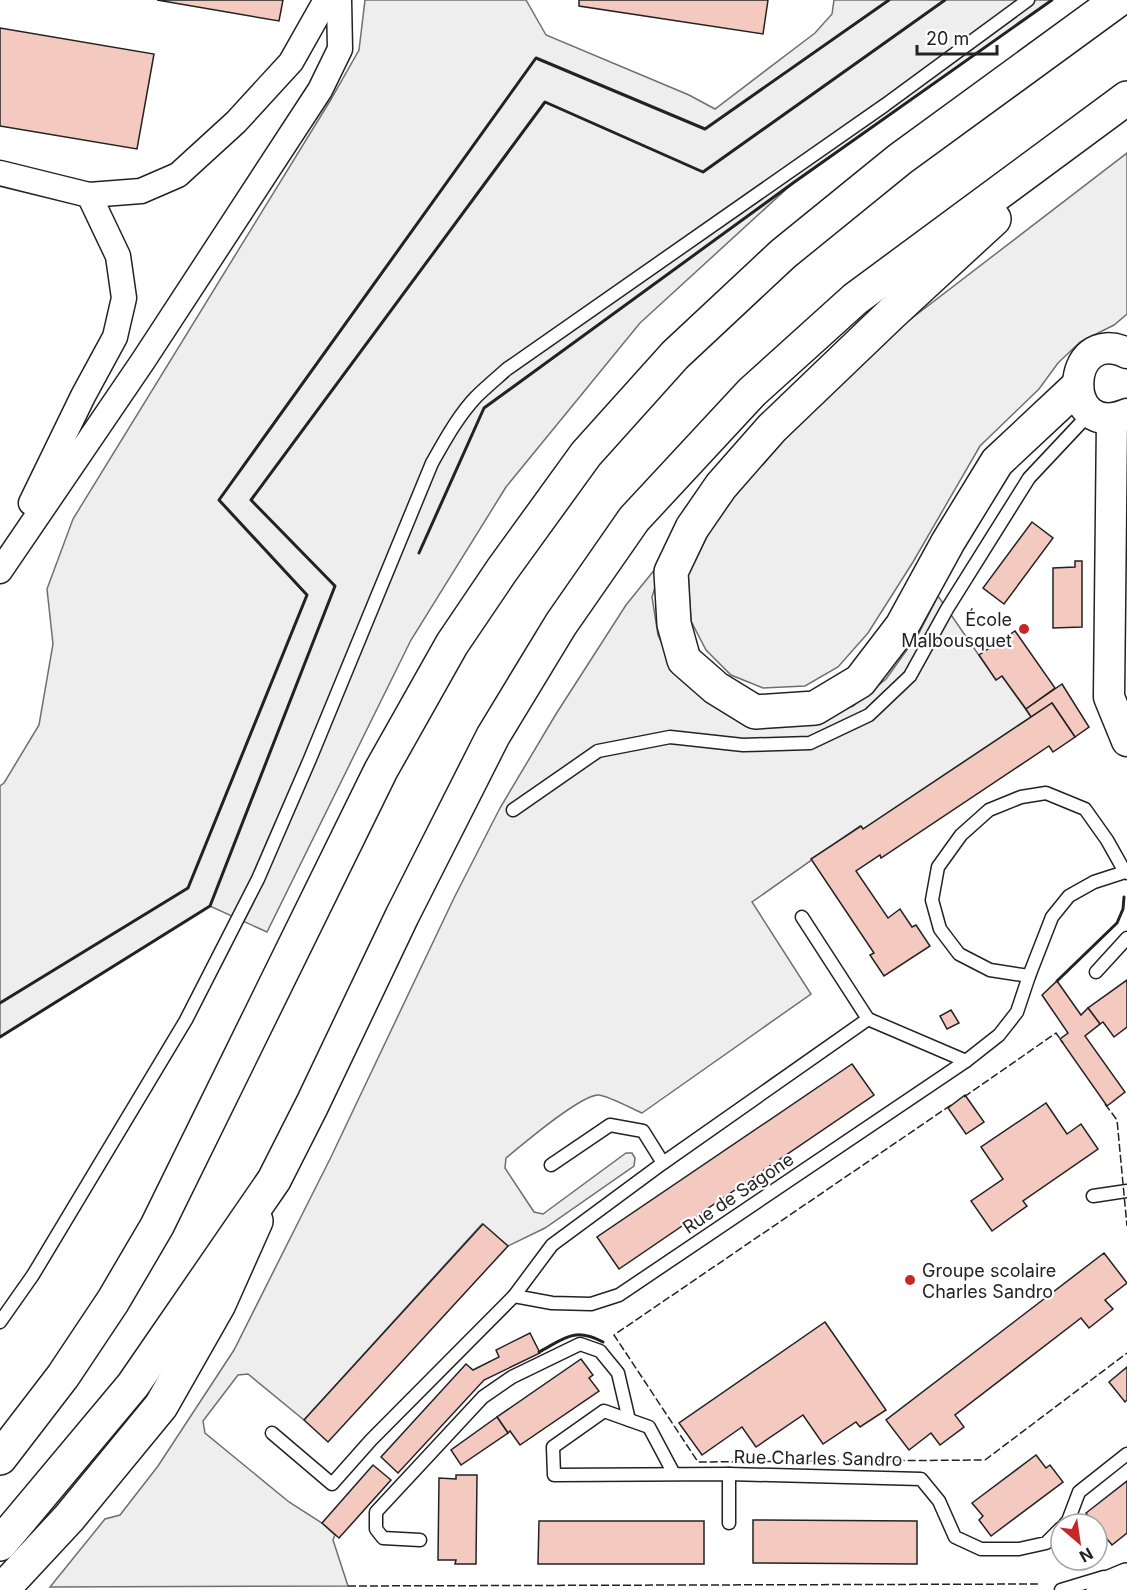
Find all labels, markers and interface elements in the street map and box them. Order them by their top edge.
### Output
scale bar [917,18,996,56]
text: 20 m [926,28,969,49]
place label: École Malbousquet [901,608,1012,651]
marker: École Malbousquet [1017,622,1031,636]
street label: Rue de Sagone [679,1148,797,1238]
place label: Groupe scolaire Charles Sandro [922,1260,1056,1302]
marker: Groupe scolaire Charles Sandro [903,1273,917,1287]
street label: Rue Charles Sandro [733,1446,903,1470]
north arrow [1049,1512,1109,1572]
text: N [1076,1543,1096,1567]

